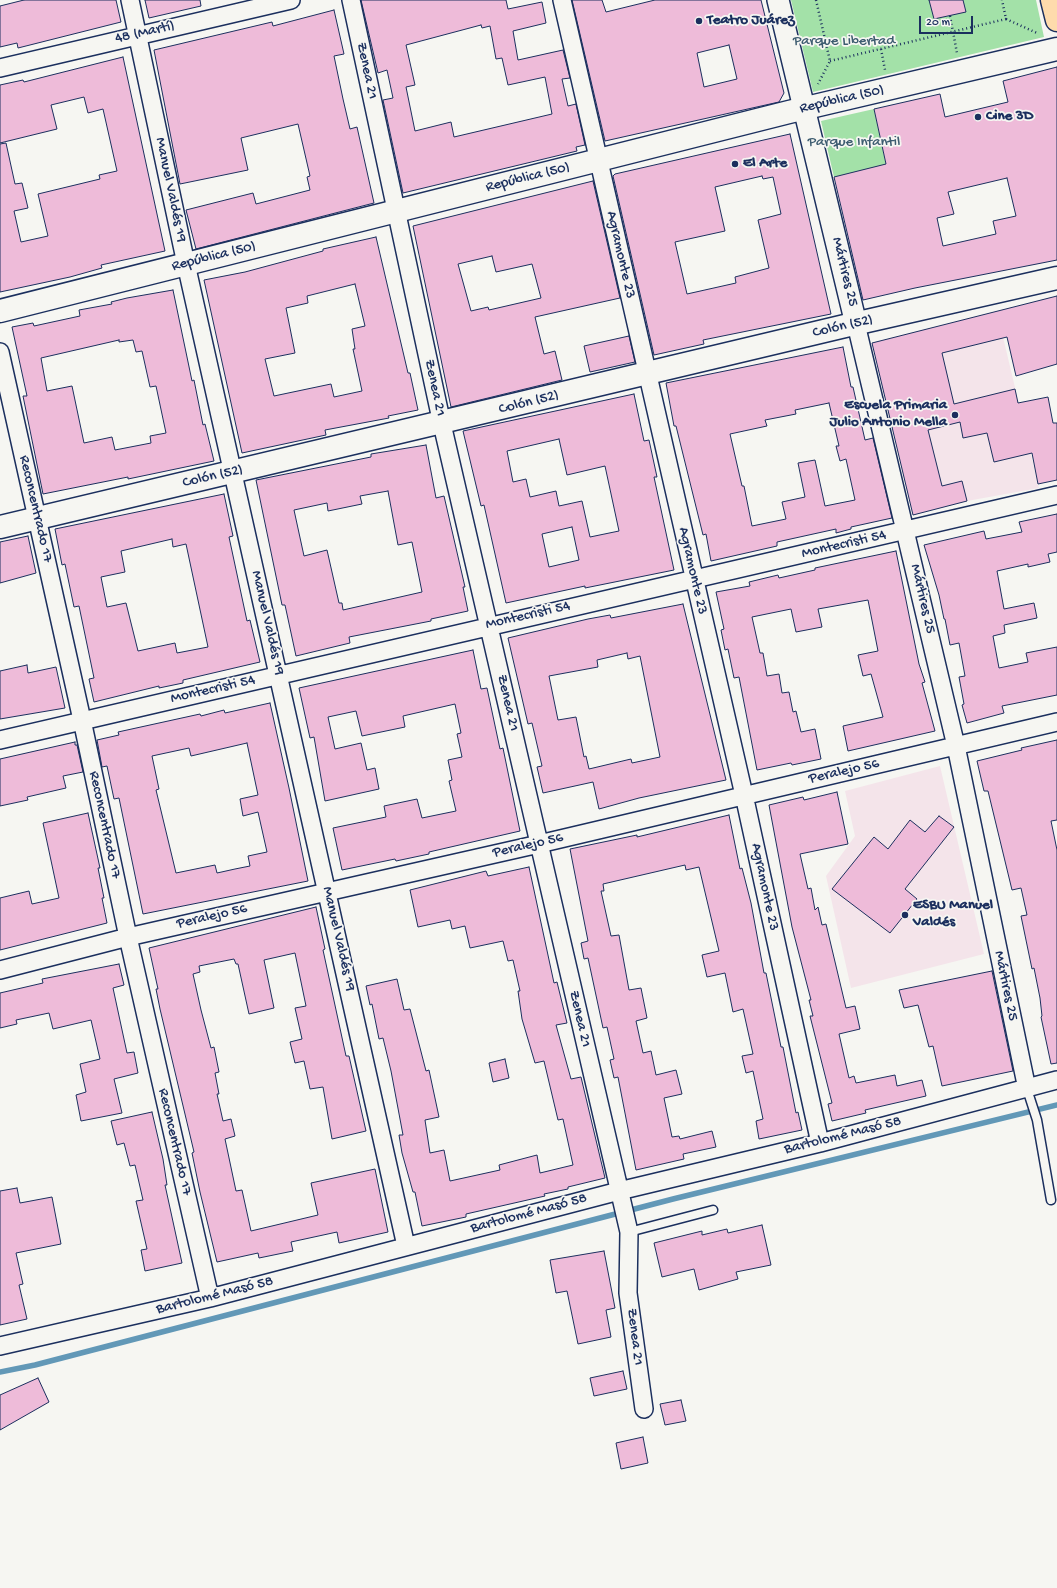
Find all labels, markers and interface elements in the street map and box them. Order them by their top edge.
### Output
scale bar [921,8,975,34]
place label: Teatro Juárez [707,12,795,30]
marker: Teatro Juárez [694,16,704,26]
text: 20 m [926,16,950,30]
street label: 48 (Martí) [113,17,177,49]
park label: Parque Libertad [793,33,895,51]
street label: Zenea 21 [351,41,381,101]
street label: República (50) [798,82,886,118]
place label: Cine 3D [986,108,1033,126]
marker: Cine 3D [973,112,983,122]
park label: Parque Infantil [808,134,900,152]
street label: Manuel Valdés 19 [150,136,190,244]
place label: El Arte [743,155,787,173]
street label: República (50) [484,159,572,197]
marker: El Arte [730,159,740,169]
street label: Agramonte 23 [601,210,639,300]
street label: Mártires 25 [827,235,861,309]
street label: República (50) [170,238,258,276]
street label: Colón (52) [811,311,875,343]
street label: Zenea 21 [419,358,449,418]
street label: Colón (52) [497,387,561,419]
place label: Escuela Primaria Julio Antonio Mella [829,397,947,432]
marker: Escuela Primaria Julio Antonio Mella [950,410,960,420]
street label: Reconcentrado 17 [14,454,56,564]
street label: Colón (52) [181,461,245,493]
street label: Agramonte 23 [673,526,711,616]
street label: Montecristi 54 [800,527,888,563]
street label: Mártires 25 [905,562,939,636]
street label: Manuel Valdés 19 [246,569,288,677]
street label: Montecristi 54 [484,598,572,634]
street label: Montecristi 54 [169,672,257,708]
street label: Zenea 21 [492,673,522,733]
street label: Peralejo 56 [807,755,881,789]
street label: Reconcentrado 17 [84,770,124,880]
street label: Peralejo 56 [491,829,565,863]
street label: Agramonte 23 [746,842,782,932]
street label: Manuel Valdés 19 [317,885,359,993]
place label: ESBU Manuel Valdés [913,897,993,932]
street label: Peralejo 56 [175,900,249,934]
marker: ESBU Manuel Valdés [900,910,910,920]
street label: Mártires 25 [989,950,1021,1022]
street label: Zenea 21 [564,989,594,1049]
street label: Reconcentrado 17 [153,1087,195,1197]
street label: Bartolomé Masó 58 [783,1113,903,1159]
street label: Bartolomé Masó 58 [469,1190,589,1238]
street label: Bartolomé Masó 58 [155,1273,275,1319]
street label: Zenea 21 [622,1307,646,1367]

